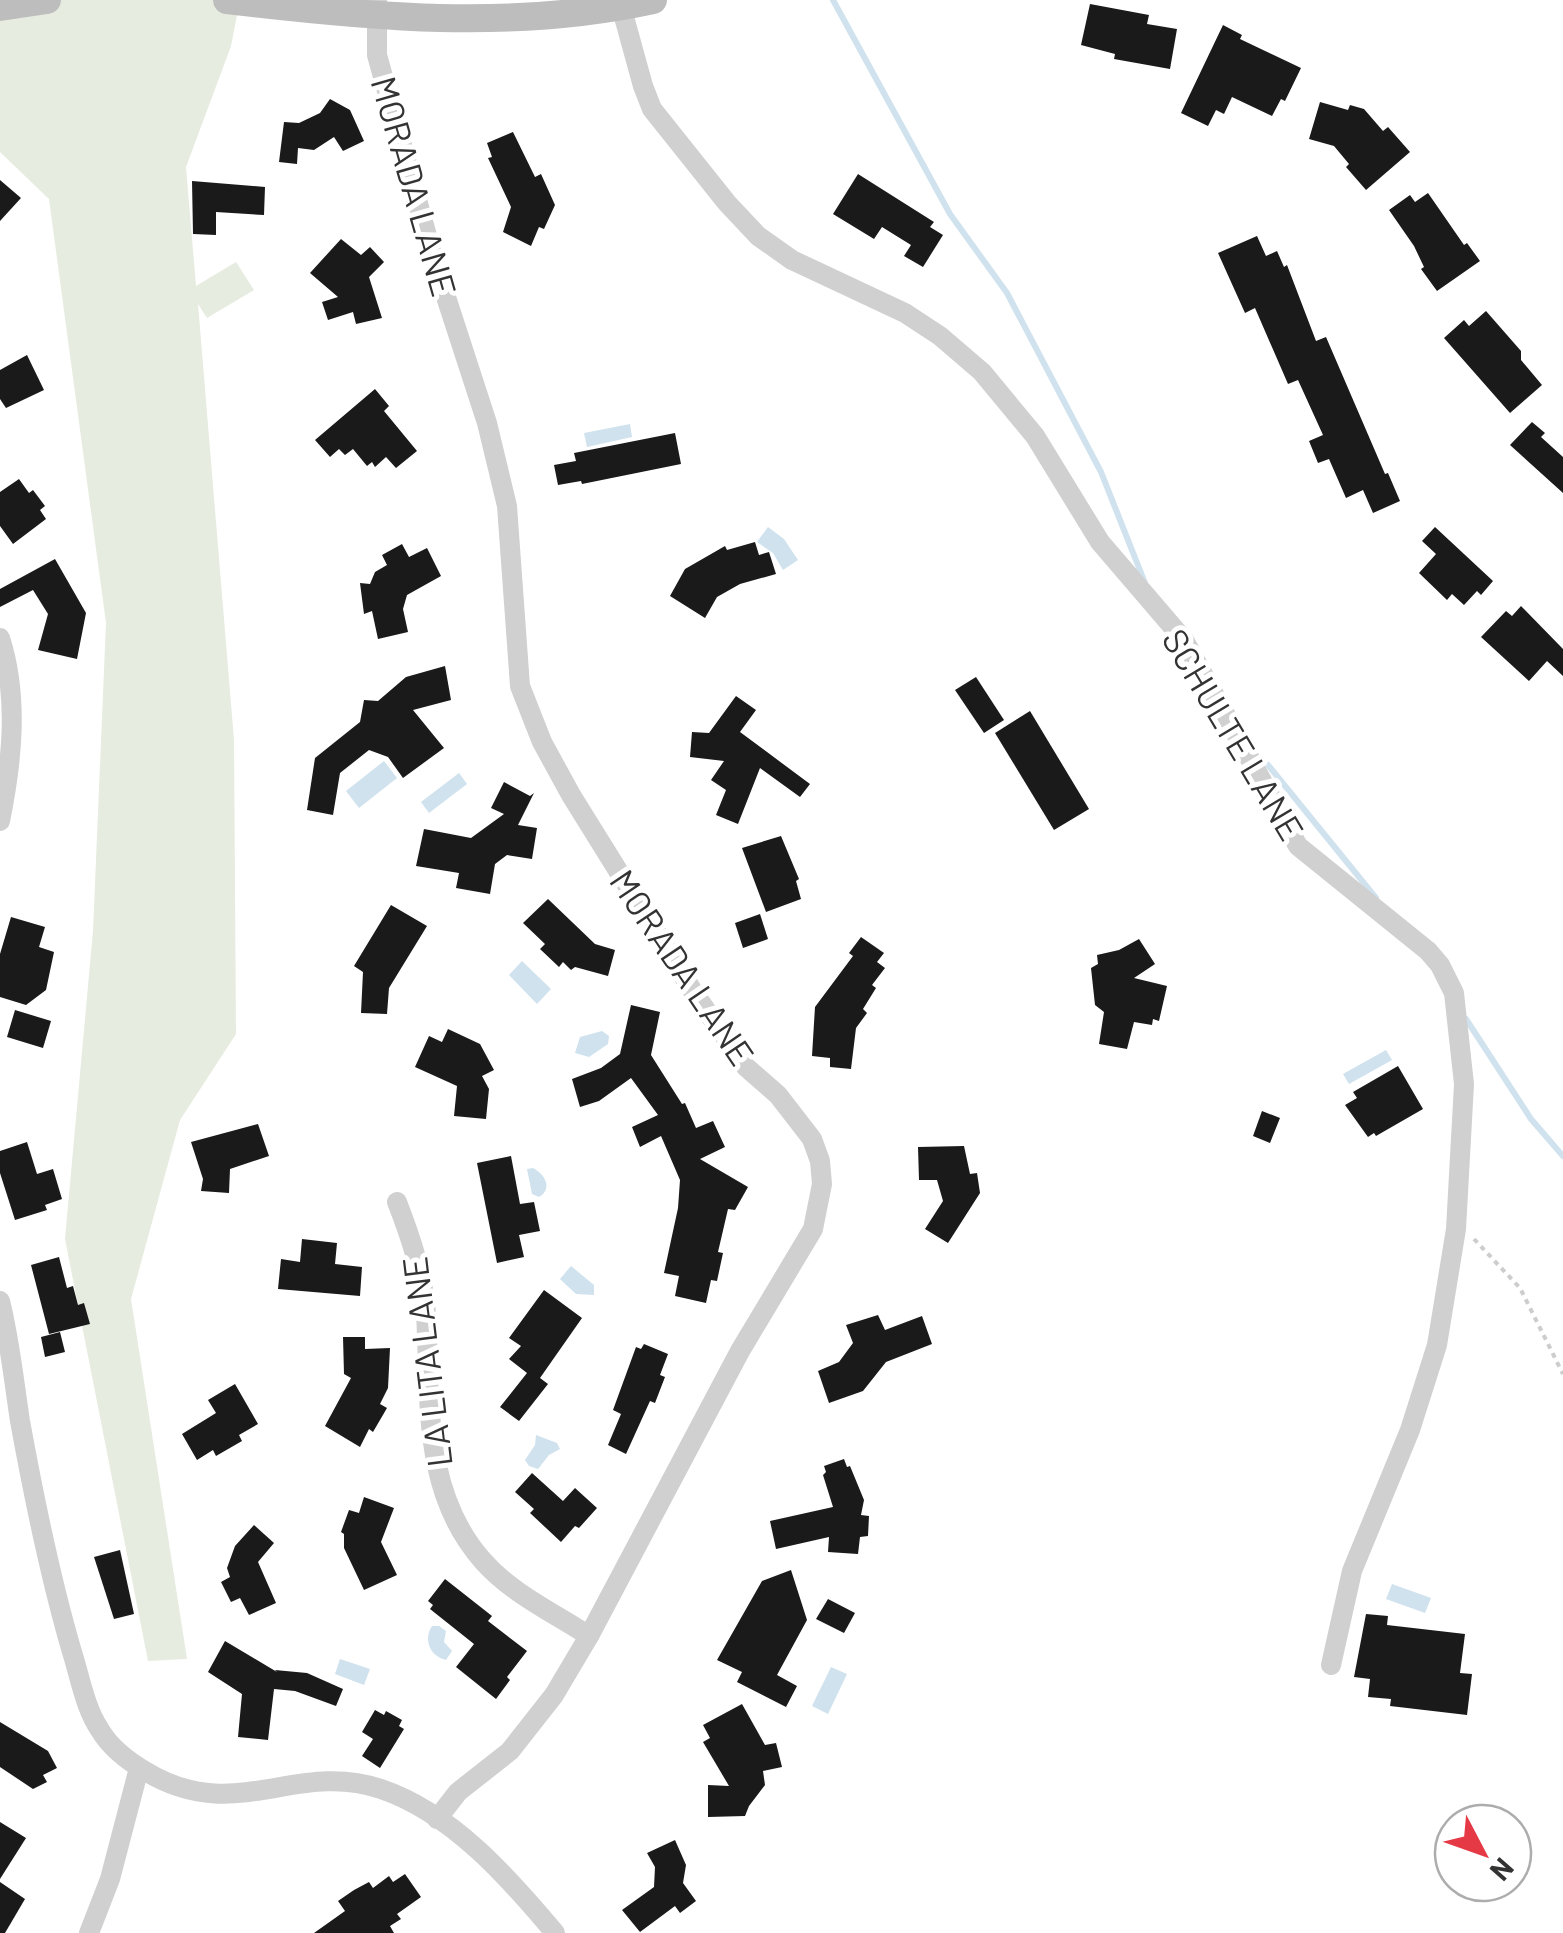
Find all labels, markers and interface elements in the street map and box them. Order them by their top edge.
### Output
street label: MORADA LANE [364,71,466,301]
street label: SCHULTE LANE [1154,621,1314,847]
street label: MORADA LANE [602,861,764,1073]
street label: LA LITA LANE [392,1254,460,1470]
north arrow [1433,1803,1533,1903]
text: N [1484,1852,1522,1888]

